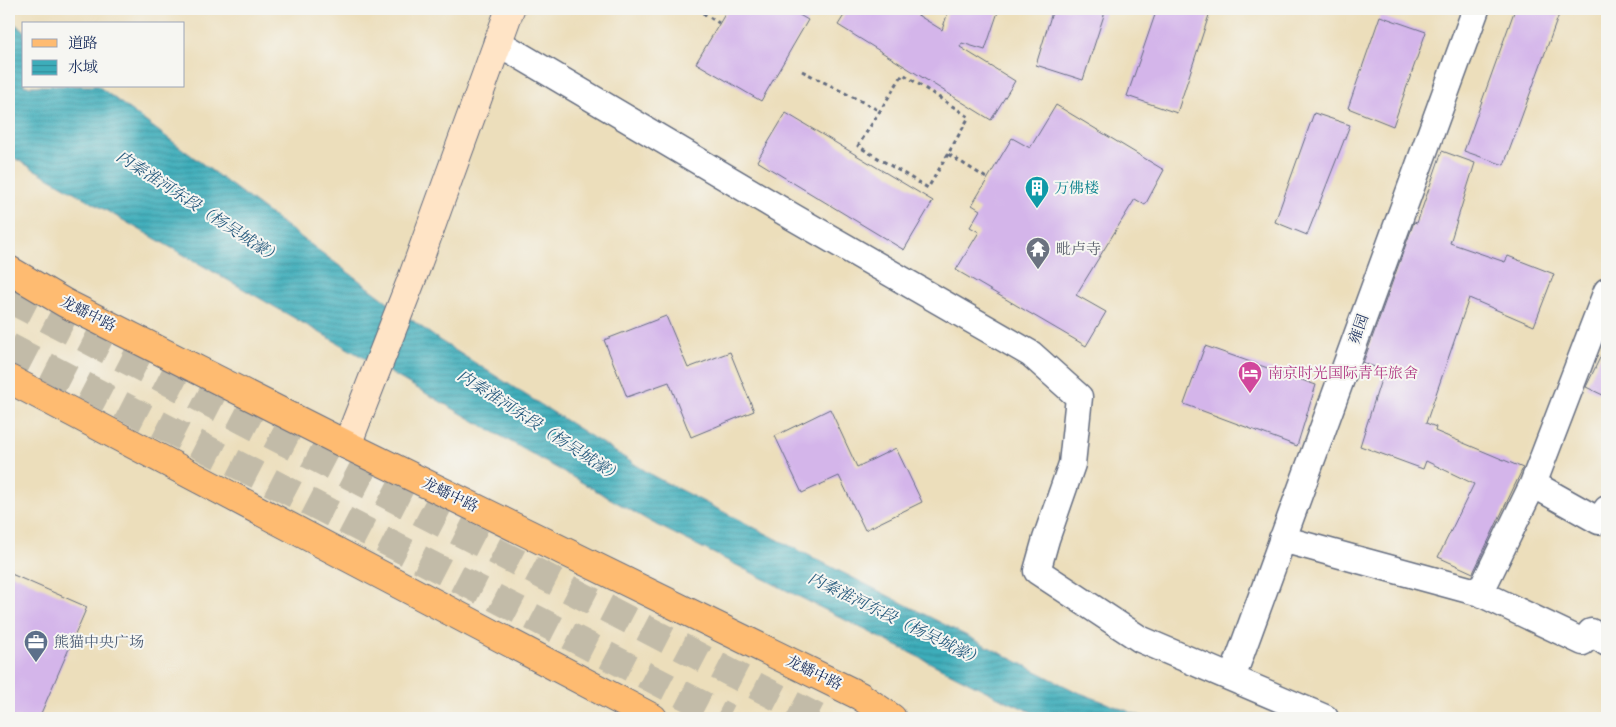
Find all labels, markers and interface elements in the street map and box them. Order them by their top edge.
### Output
legend [22,22,185,88]
text: 道路 [68,34,98,53]
text: 水域 [68,58,98,77]
water label: 内秦淮河东段（杨吴城濠） [112,147,284,269]
building icon: 万佛楼 [1024,175,1050,209]
place label: 万佛楼 [1054,179,1099,198]
temple icon: 毗卢寺 [1025,236,1051,270]
place label: 毗卢寺 [1056,240,1101,259]
street label: 龙蟠中路 [57,292,119,336]
street label: 雍园 [1345,312,1373,346]
hotel icon: 南京时光国际青年旅舍 [1237,360,1263,394]
place label: 南京时光国际青年旅舍 [1268,364,1418,383]
water label: 内秦淮河东段（杨吴城濠） [453,366,625,488]
street label: 龙蟠中路 [419,473,481,517]
water label: 内秦淮河东段（杨吴城濠） [804,569,986,671]
office icon: 熊猫中央广场 [23,629,49,663]
place label: 熊猫中央广场 [54,633,144,652]
street label: 龙蟠中路 [783,651,845,695]

